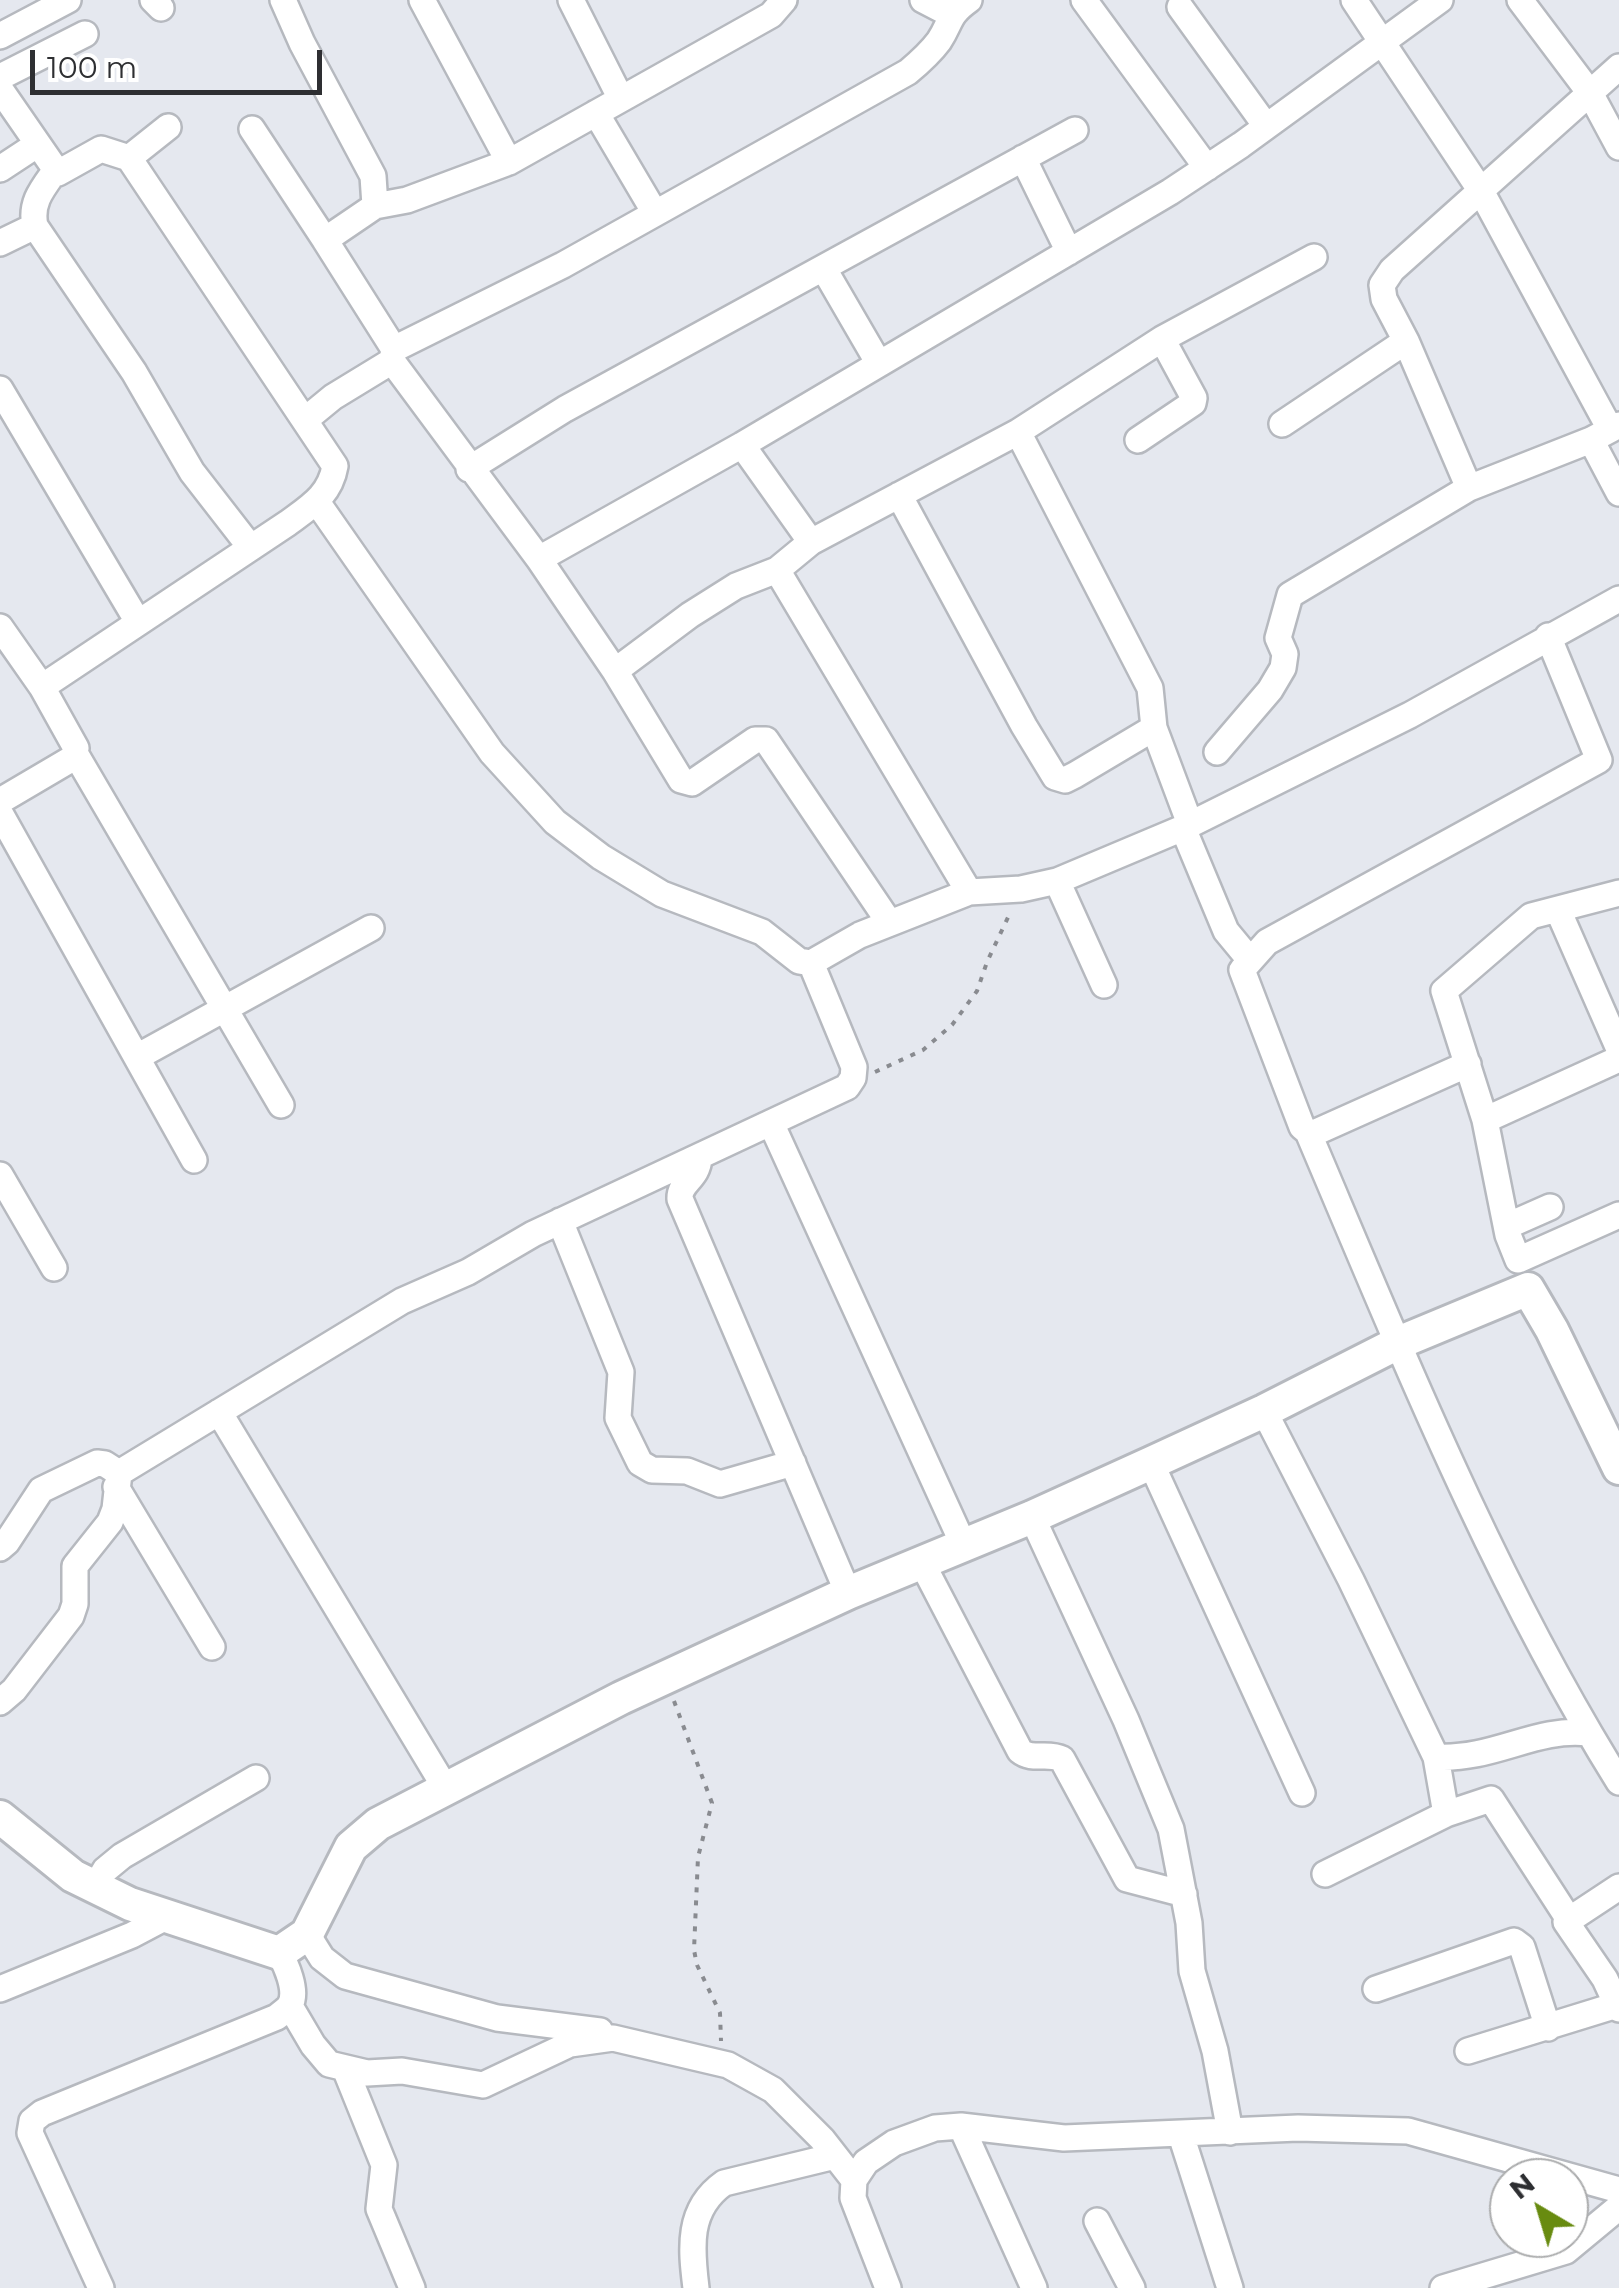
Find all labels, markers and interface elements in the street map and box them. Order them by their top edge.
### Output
scale bar [35,30,328,92]
text: 100 m [47,49,137,86]
north arrow [1489,2158,1589,2258]
text: N [1502,2166,1541,2206]

